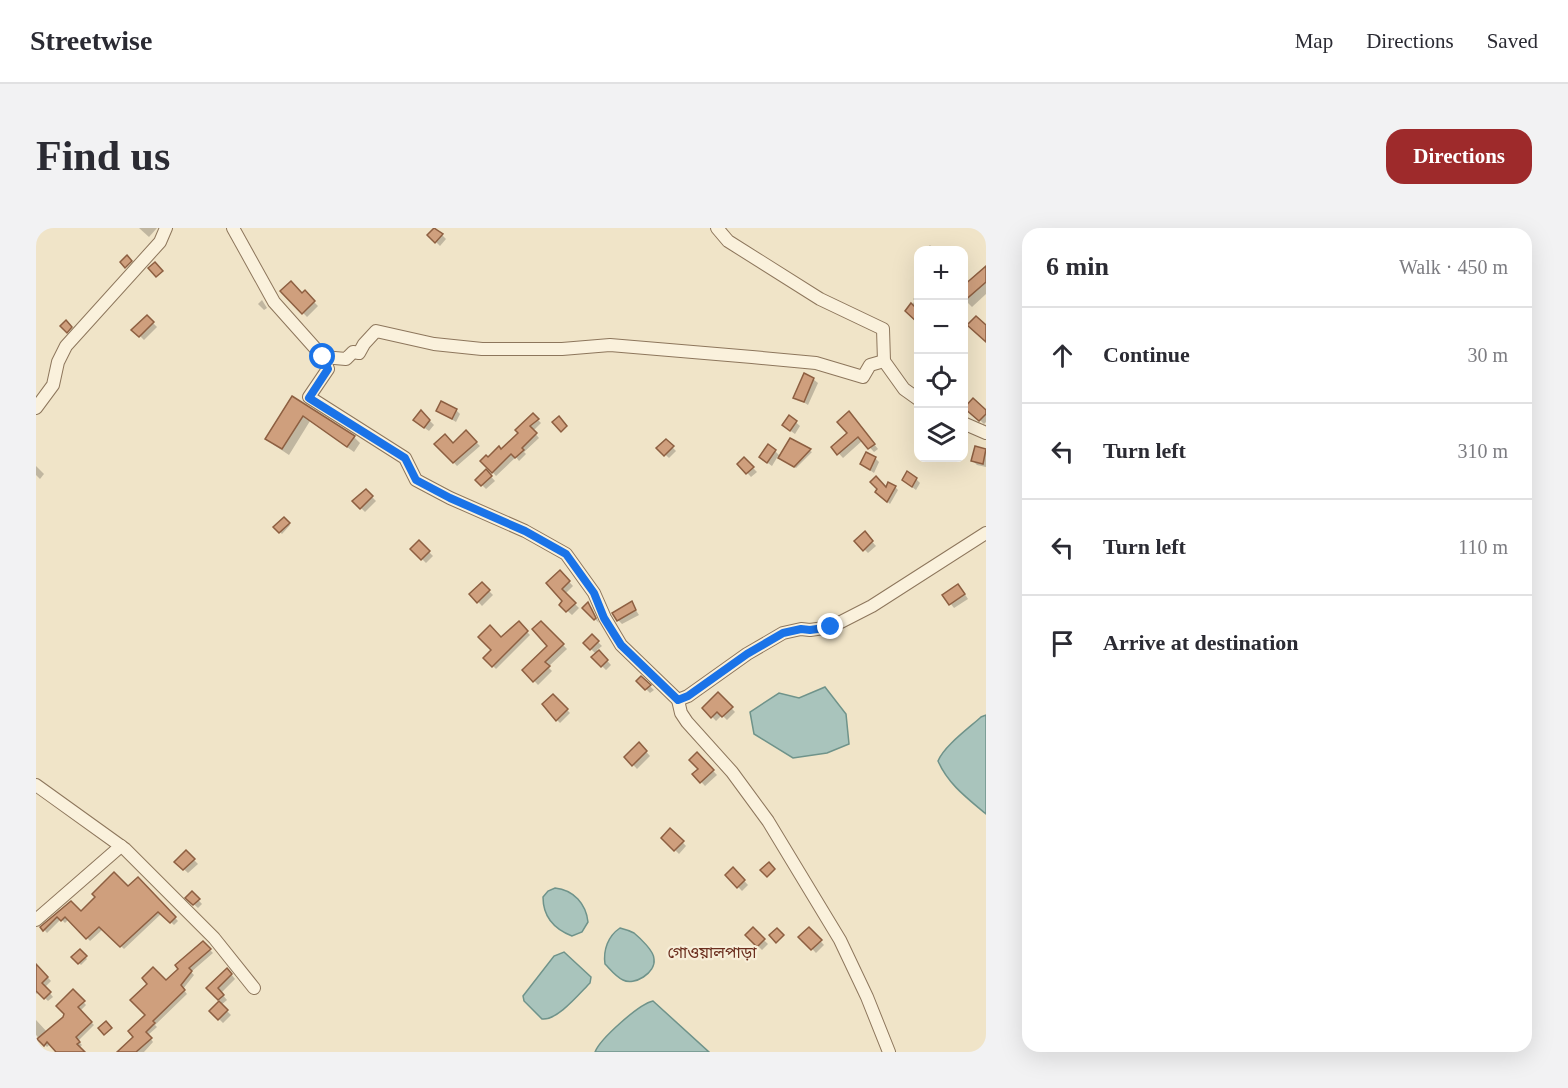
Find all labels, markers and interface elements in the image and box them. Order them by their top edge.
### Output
text: Streetwise [30,25,152,56]
text: Map [1295,29,1333,53]
text: Directions [1366,29,1454,53]
text: Saved [1487,29,1538,53]
button: Directions [1386,129,1532,184]
text: Find us [36,133,170,179]
map controls [914,246,968,462]
button: + [914,246,968,300]
text: 6 min [1046,252,1109,281]
text: Walk · 450 m [1399,256,1508,278]
button: − [914,300,968,354]
icon: ahead [1046,339,1079,372]
text: Continue [1103,342,1190,367]
route start [309,343,335,369]
text: 30 m [1467,344,1508,366]
button: locate [914,354,968,408]
button: layers [914,408,968,462]
icon: left [1046,435,1079,468]
text: Turn left [1103,438,1186,463]
text: 310 m [1457,440,1508,462]
icon: left [1046,531,1079,564]
text: Turn left [1103,534,1186,559]
text: 110 m [1458,536,1508,558]
route end [817,613,843,639]
icon: arrive [1046,627,1079,660]
text: Arrive at destination [1103,630,1299,655]
district label: গোওয়ালপাড়া [668,944,757,961]

